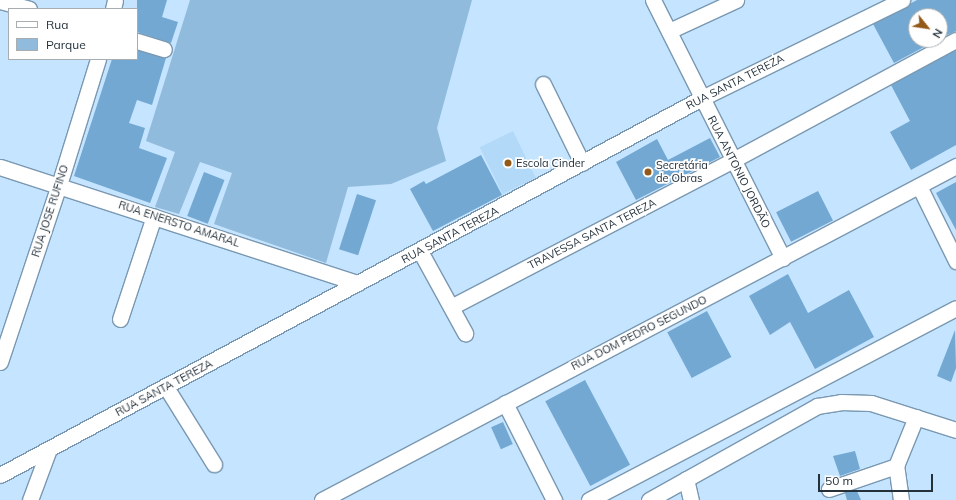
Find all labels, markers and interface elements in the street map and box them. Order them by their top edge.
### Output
legend [8,8,138,60]
north arrow [908,8,948,48]
text: Rua [46,17,68,32]
text: N [929,26,946,41]
text: Parque [46,37,86,52]
street label: RUA SANTA TEREZA [684,52,786,112]
street label: RUA ANTONIO JORDÃO [705,114,773,230]
place label: Escola Cinder [516,156,585,170]
marker: Escola Cinder [503,158,513,168]
place label: Secretária de Obras [656,159,708,185]
street label: RUA JOSE RUFINO [29,163,71,259]
marker: Secretária de Obras [643,167,653,177]
street label: TRAVESSA SANTA TEREZA [526,196,658,272]
street label: RUA ENERSTO AMARAL [117,198,241,250]
street label: RUA SANTA TEREZA [399,204,501,266]
street label: RUA DOM PEDRO SEGUNDO [569,293,709,373]
street label: RUA SANTA TEREZA [113,357,215,419]
scale bar [820,466,935,492]
text: 50 m [825,473,853,488]

